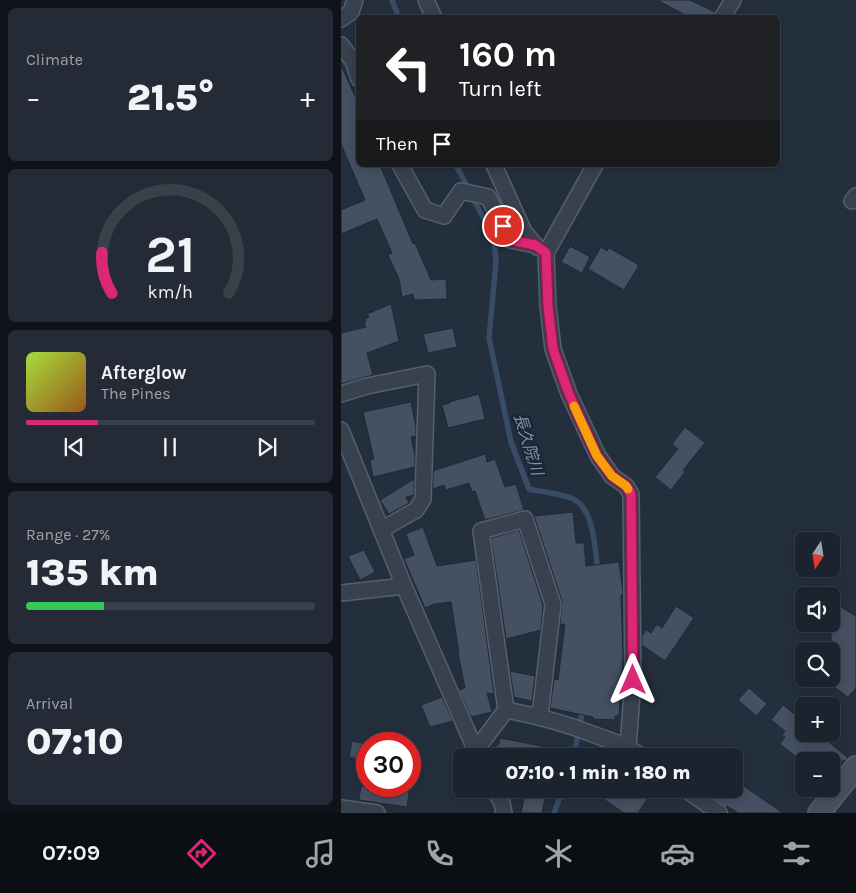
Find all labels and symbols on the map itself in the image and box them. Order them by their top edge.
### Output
pin [482,205,524,247]
water label: 長久院川 [510,411,548,479]
north arrow [795,532,840,578]
position arrow [606,653,658,705]
speed limit sign: 30 [356,732,421,797]

